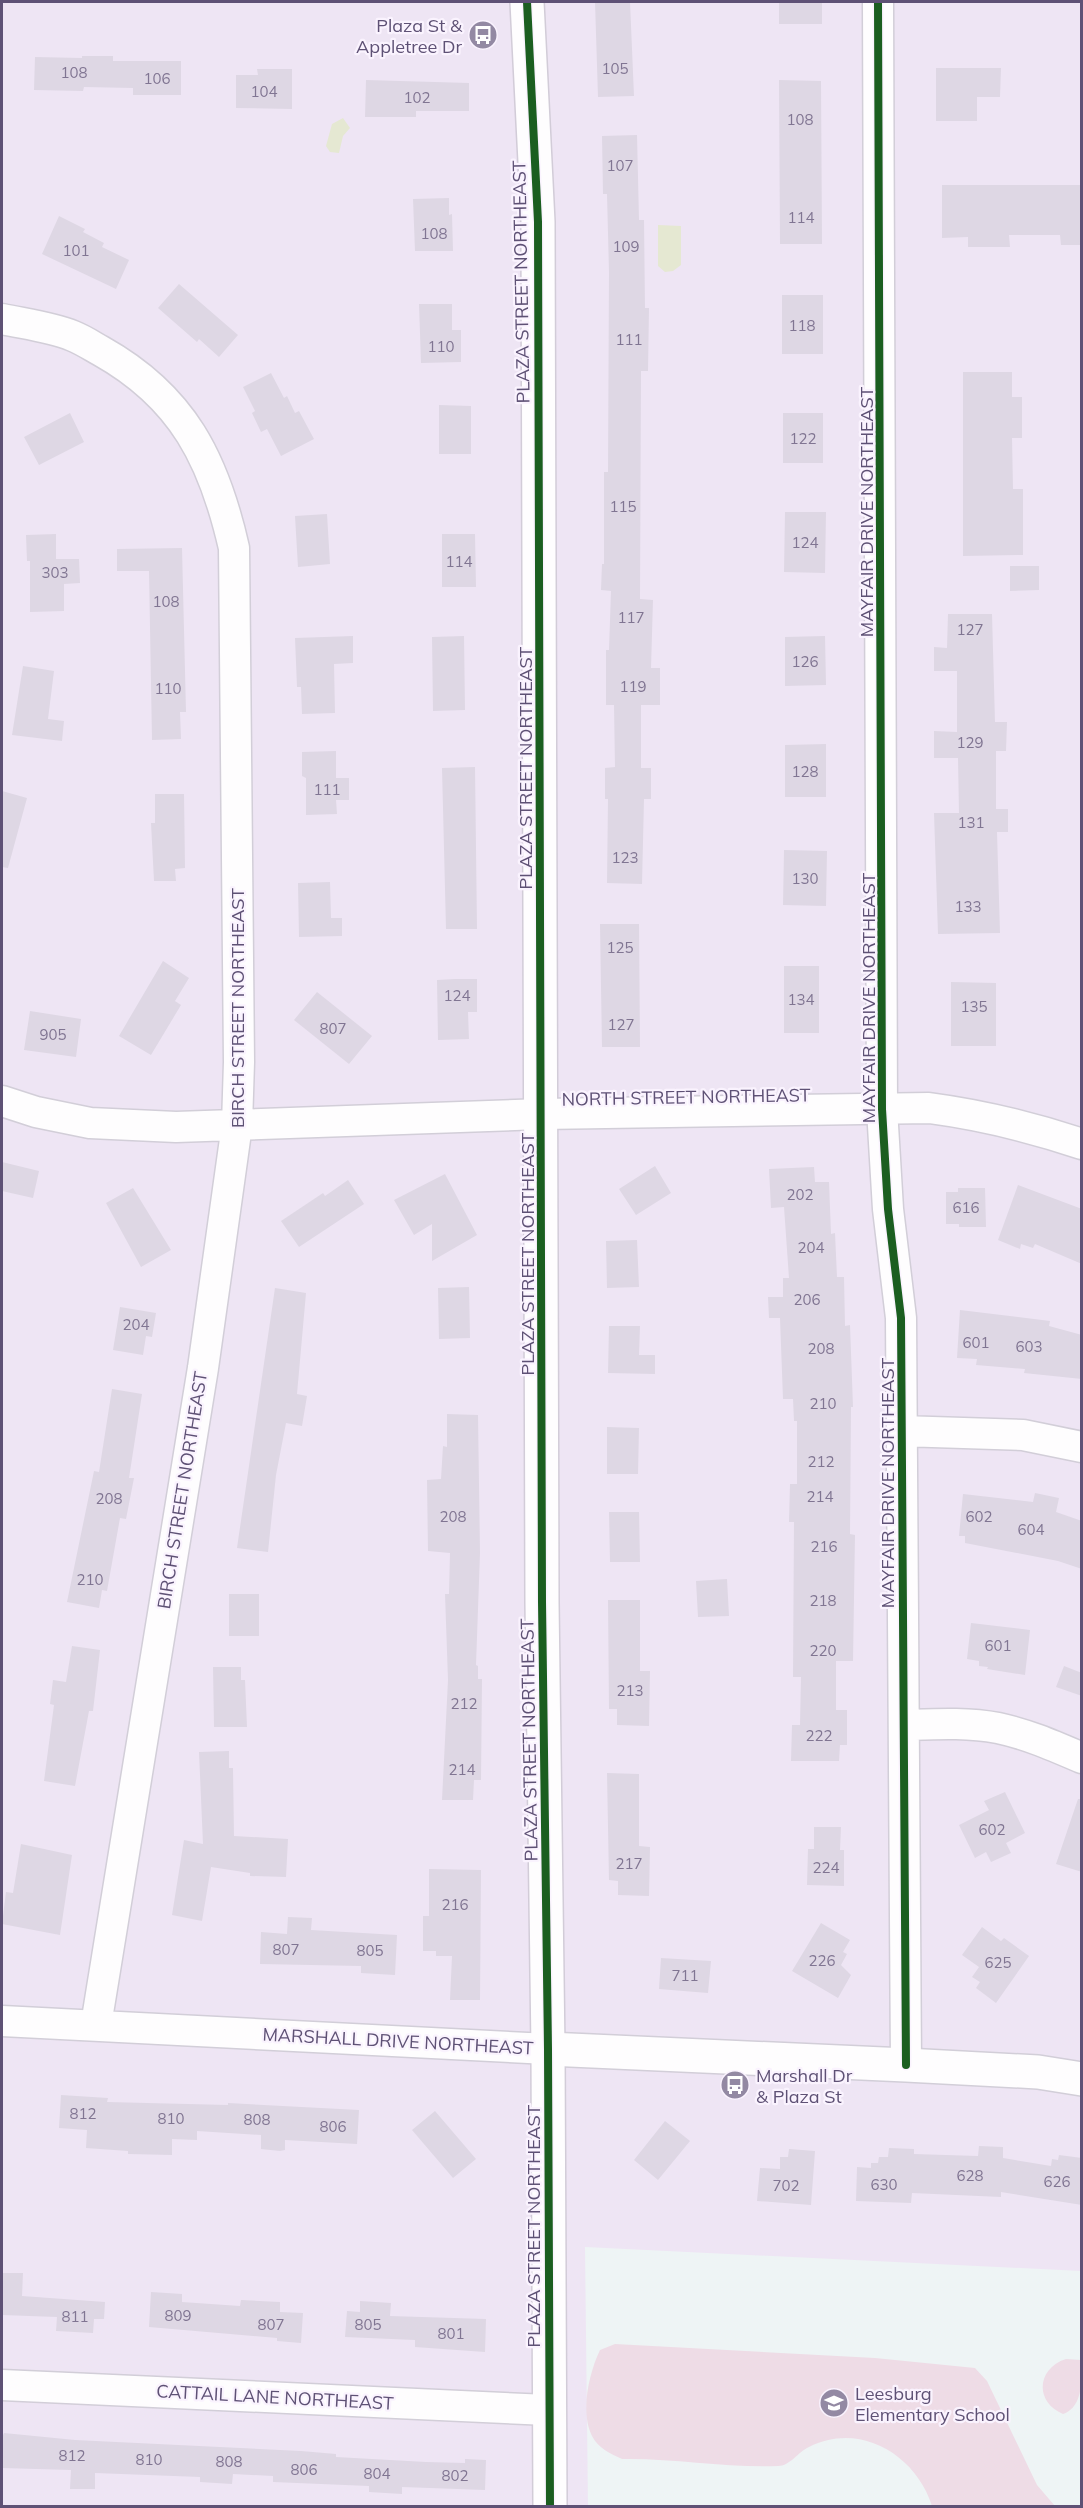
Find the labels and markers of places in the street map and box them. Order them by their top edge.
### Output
place label: Plaza St & Appletree Dr [356,14,463,58]
bus stop icon: Plaza St & Appletree Dr [467,19,499,51]
place label: Marshall Dr & Plaza St [756,2064,853,2108]
bus stop icon: Marshall Dr & Plaza St [719,2069,751,2101]
place label: Leesburg Elementary School [855,2382,1010,2426]
school or university icon: Leesburg Elementary School [818,2387,850,2419]

